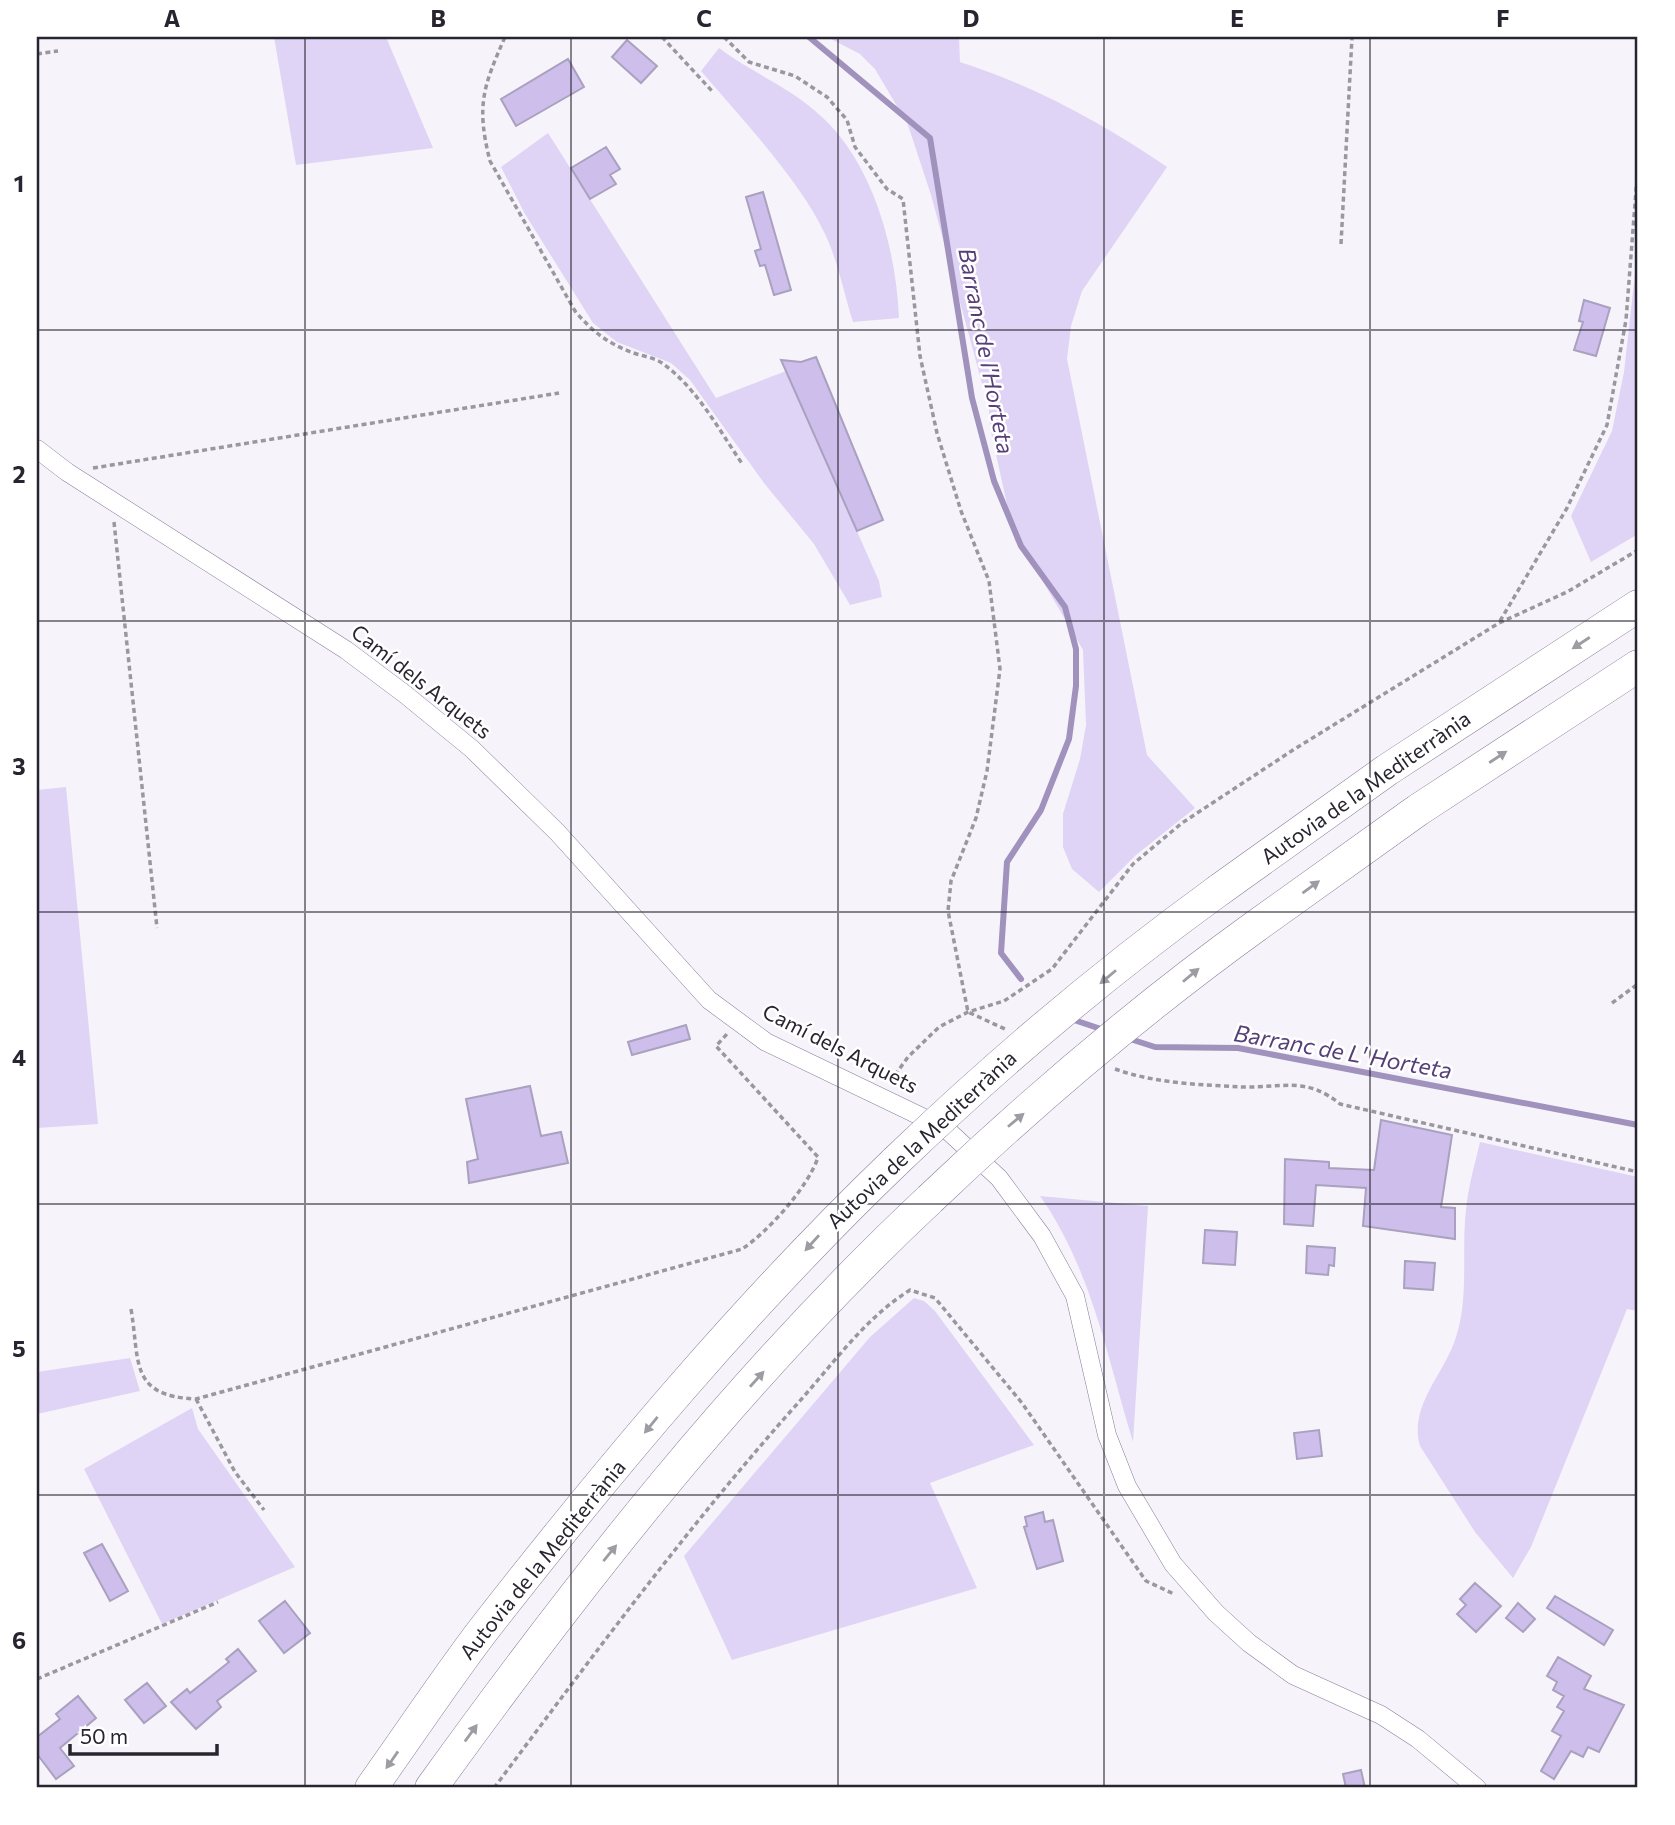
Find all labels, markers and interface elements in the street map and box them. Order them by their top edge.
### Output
text: A [164,4,181,32]
text: B [430,4,446,32]
text: C [696,4,712,32]
text: D [963,4,980,32]
text: E [1230,4,1244,32]
text: F [1496,4,1510,32]
text: 1 [14,169,24,197]
water label: Barranc de l'Horteta [953,245,1021,456]
text: 2 [12,460,26,488]
street label: Camí dels Arquets [347,618,497,743]
one-way arrow [1571,636,1590,649]
street label: Autovia de la Mediterrània [1256,705,1474,869]
one-way arrow [1489,750,1507,764]
text: 3 [12,752,26,780]
one-way arrow [1302,880,1320,894]
one-way arrow [1182,967,1200,982]
one-way arrow [1099,969,1116,984]
street label: Camí dels Arquets [759,998,922,1098]
water label: Barranc de L' Horteta [1232,1018,1454,1084]
text: 4 [12,1043,26,1071]
street label: Autovia de la Mediterrània [821,1045,1021,1233]
one-way arrow [1006,1112,1024,1127]
one-way arrow [804,1234,820,1252]
text: 5 [12,1334,26,1362]
one-way arrow [749,1370,765,1388]
one-way arrow [644,1417,659,1434]
street label: Autovia de la Mediterrània [454,1454,630,1664]
one-way arrow [602,1544,617,1561]
text: 6 [12,1626,26,1654]
scale bar [70,1713,217,1757]
text: 50 m [80,1723,128,1748]
one-way arrow [464,1724,478,1742]
one-way arrow [385,1751,399,1769]

